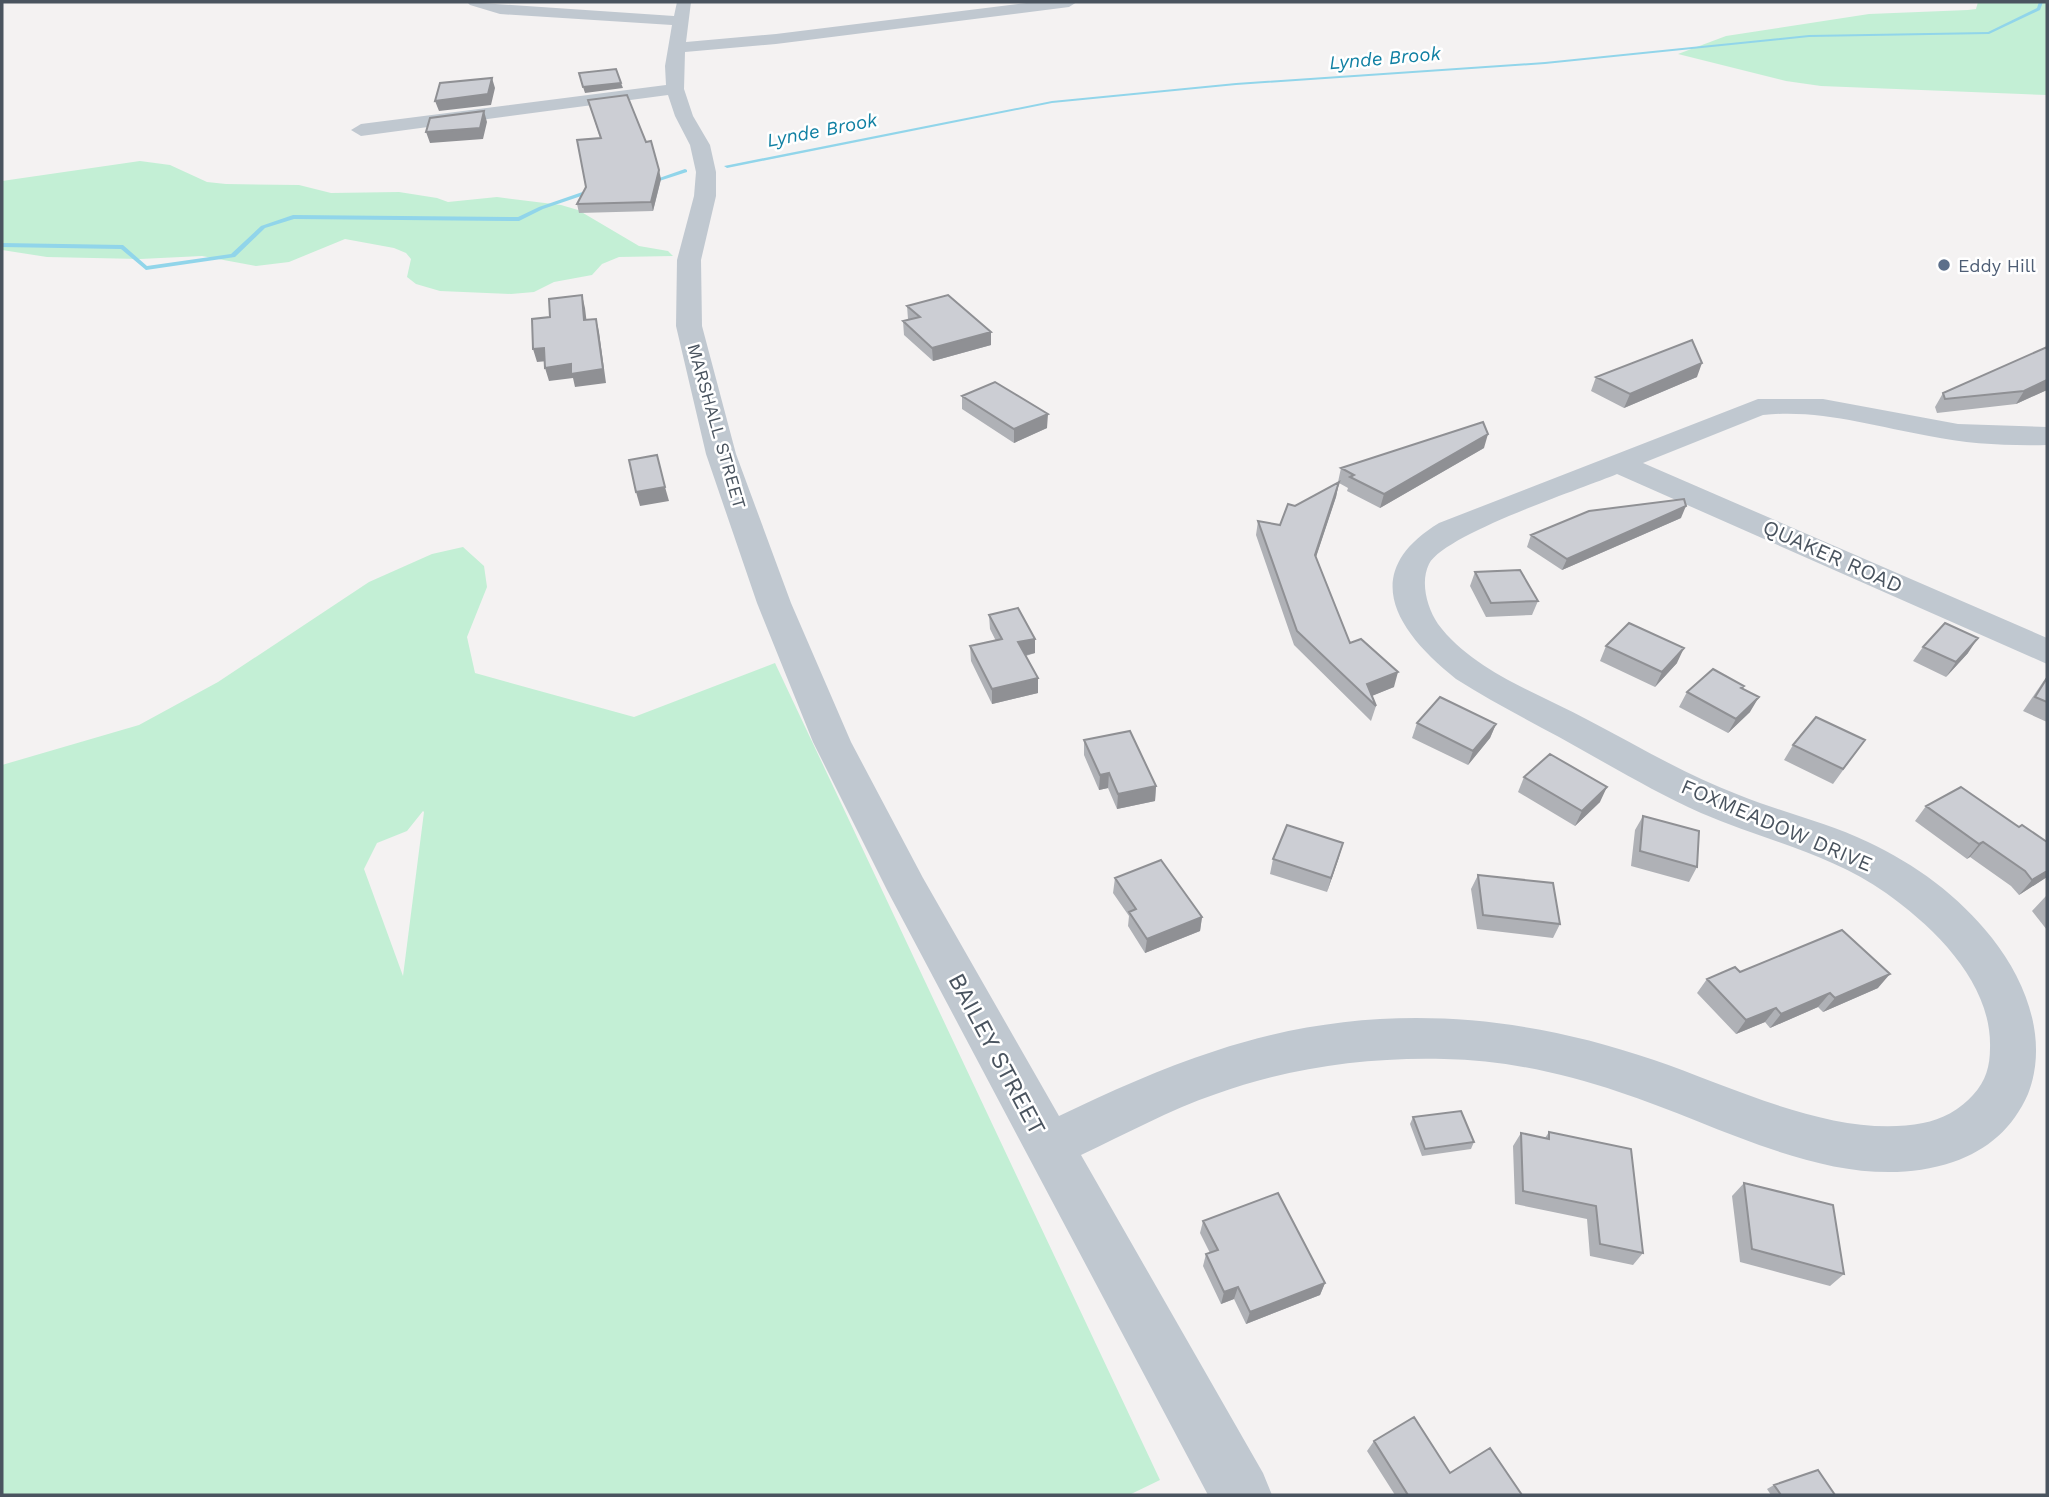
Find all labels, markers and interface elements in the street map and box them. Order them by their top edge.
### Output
water label: Lynde Brook [1328,42,1442,74]
water label: Lynde Brook [765,108,880,152]
place label: Eddy Hill [1958,255,2036,276]
marker: Eddy Hill [1936,257,1952,273]
street label: MARSHALL STREET [683,341,751,511]
street label: QUAKER ROAD [1759,514,1907,598]
street label: FOXMEADOW DRIVE [1678,773,1876,877]
street label: BAILEY STREET [943,968,1051,1140]

